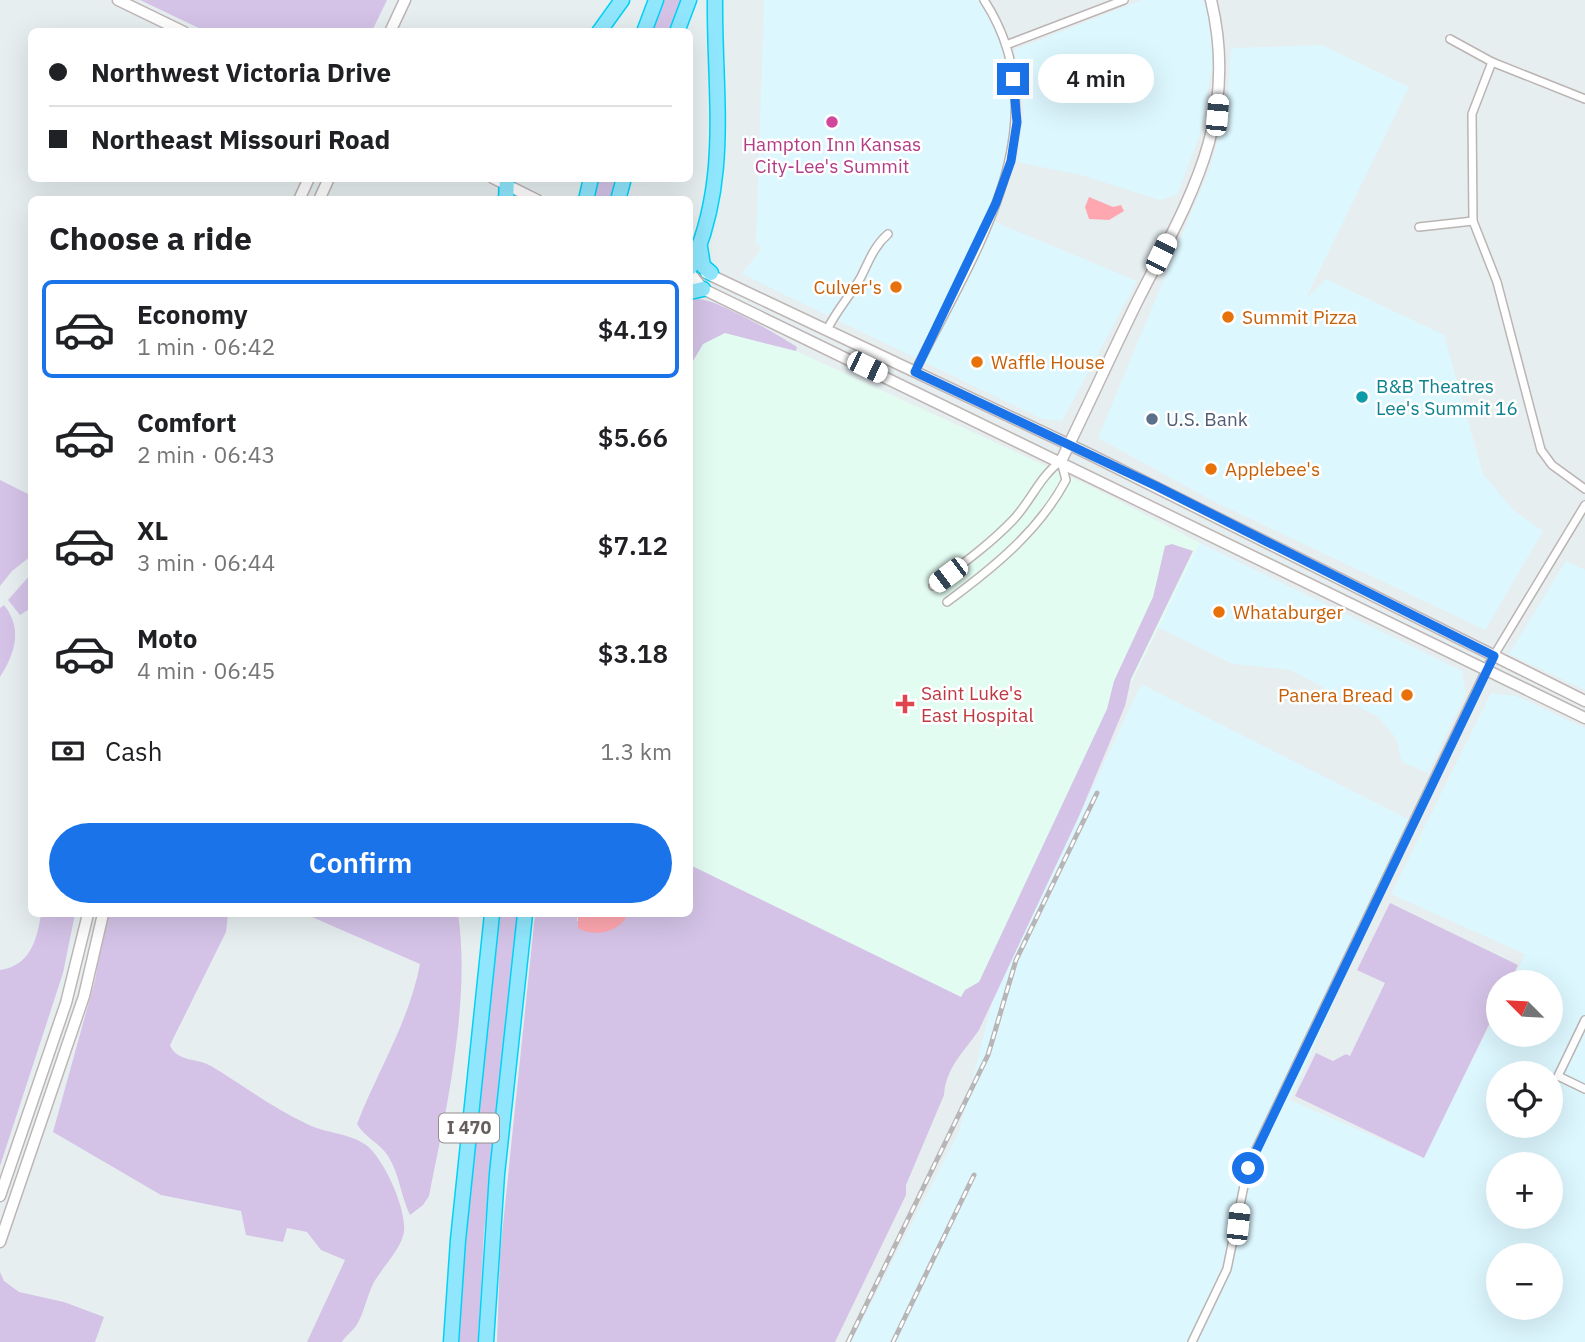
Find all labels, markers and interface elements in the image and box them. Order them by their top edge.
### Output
text: Northwest Victoria Drive [91,55,391,89]
callout: 4 min [1038,55,1153,104]
route end [997,63,1029,95]
text: 4 min [1066,63,1126,93]
car [1205,93,1230,137]
marker: Hampton Inn Kansas City-Lee's Summit [824,114,840,130]
text: Northeast Missouri Road [91,122,390,156]
place label: Hampton Inn Kansas City-Lee's Summit [743,132,921,178]
text: Choose a ride [49,217,252,259]
car [1143,231,1180,277]
place label: Culver's [813,275,882,299]
marker: Culver's [888,279,904,295]
text: Economy [137,297,248,331]
icon: car [53,298,116,361]
place label: Summit Pizza [1242,305,1357,329]
marker: Summit Pizza [1220,309,1236,325]
text: $4.19 [598,312,668,346]
text: 1 min · 06:42 [137,331,275,361]
car [844,348,891,386]
place label: Waffle House [991,350,1105,374]
marker: Waffle House [969,354,985,370]
place label: B&B Theatres Lee's Summit 16 [1376,374,1518,420]
marker: B&B Theatres Lee's Summit 16 [1354,389,1370,405]
text: Comfort [137,405,236,439]
icon: car [53,406,116,469]
place label: U.S. Bank [1166,407,1248,431]
marker: U.S. Bank [1144,411,1160,427]
text: $5.66 [598,420,668,454]
text: 2 min · 06:43 [137,439,275,469]
place label: Applebee's [1225,457,1320,481]
marker: Applebee's [1203,461,1219,477]
text: XL [137,513,168,547]
icon: car [53,514,116,577]
text: $7.12 [598,528,668,562]
text: 3 min · 06:44 [137,547,275,577]
car [925,554,972,596]
place label: Whataburger [1233,600,1343,624]
marker: Whataburger [1211,604,1227,620]
text: Moto [137,621,197,655]
icon: car [53,622,116,685]
text: $3.18 [598,636,668,670]
text: 4 min · 06:45 [137,655,275,685]
place label: Saint Luke's East Hospital [921,681,1034,727]
place label: Panera Bread [1278,683,1393,707]
marker: Panera Bread [1399,687,1415,703]
marker: Saint Luke's East Hospital [895,694,915,714]
icon: cash [49,732,87,770]
text: Cash [105,734,162,768]
text: 1.3 km [601,736,672,766]
button: Confirm [49,823,672,903]
north arrow [1486,970,1563,1046]
map controls [1486,970,1563,1320]
button: locate [1486,1061,1563,1138]
road number: I 470 [439,1114,499,1142]
route start [1232,1152,1264,1184]
button: + [1486,1152,1563,1229]
car [1226,1202,1251,1246]
button: − [1486,1243,1563,1320]

